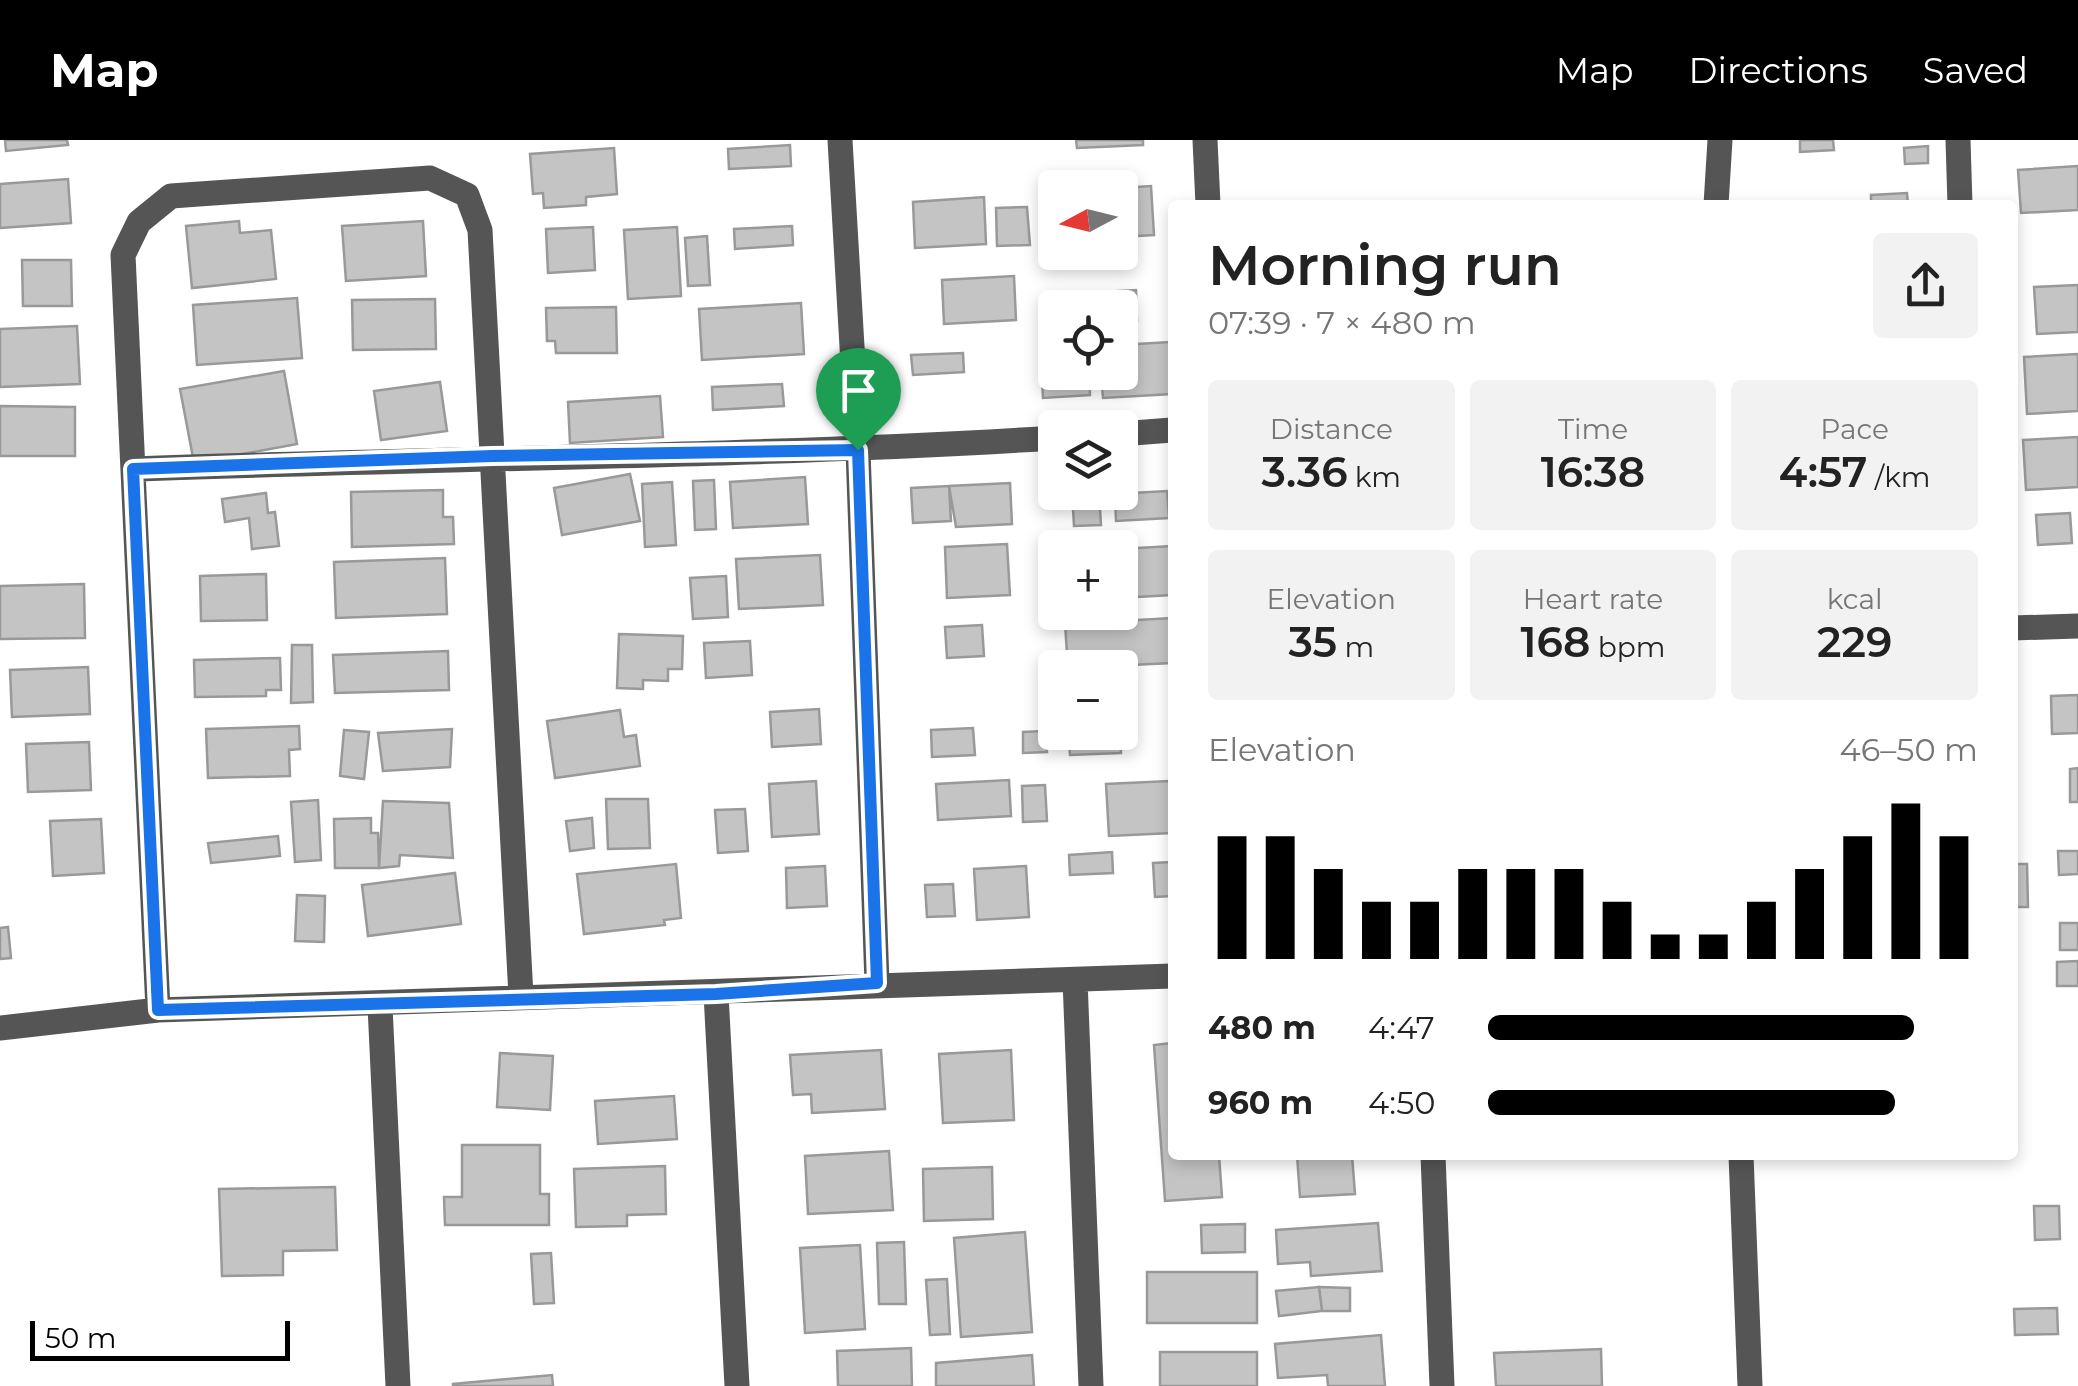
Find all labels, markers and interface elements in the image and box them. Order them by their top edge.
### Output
text: Map [50,41,159,99]
text: Map [1556,49,1634,92]
text: Directions [1689,49,1868,92]
text: Saved [1923,49,2028,92]
north arrow [1038,170,1138,270]
map controls [1038,170,1138,750]
text: Morning run [1208,232,1562,299]
button: share [1873,233,1978,338]
button: locate [1038,290,1138,390]
text: 07:39 · 7 × 480 m [1208,303,1476,342]
pin [816,348,901,451]
icon: arrive [831,363,886,418]
button: layers [1038,410,1138,510]
text: Distance [1270,412,1393,446]
text: Time [1558,412,1628,446]
text: Pace [1820,412,1889,446]
text: 3.36 [1262,446,1347,498]
text: 16:38 [1541,446,1645,498]
text: 4:57 [1779,446,1867,498]
text: km [1347,460,1401,494]
text: /km [1867,460,1931,494]
button: + [1038,530,1138,630]
text: Elevation [1267,582,1396,616]
text: Heart rate [1523,582,1663,616]
text: kcal [1827,582,1883,616]
text: 35 [1289,616,1337,668]
text: 168 [1521,616,1590,668]
text: 229 [1817,616,1892,668]
text: m [1337,630,1374,664]
text: bpm [1590,630,1665,664]
button: − [1038,650,1138,750]
text: Elevation [1208,730,1356,769]
text: 46–50 m [1840,730,1978,769]
text: 480 m [1208,1008,1316,1047]
text: 4:47 [1368,1008,1435,1047]
text: 960 m [1208,1083,1313,1122]
text: 4:50 [1368,1083,1435,1122]
scale bar [30,1316,290,1360]
text: 50 m [45,1321,116,1355]

